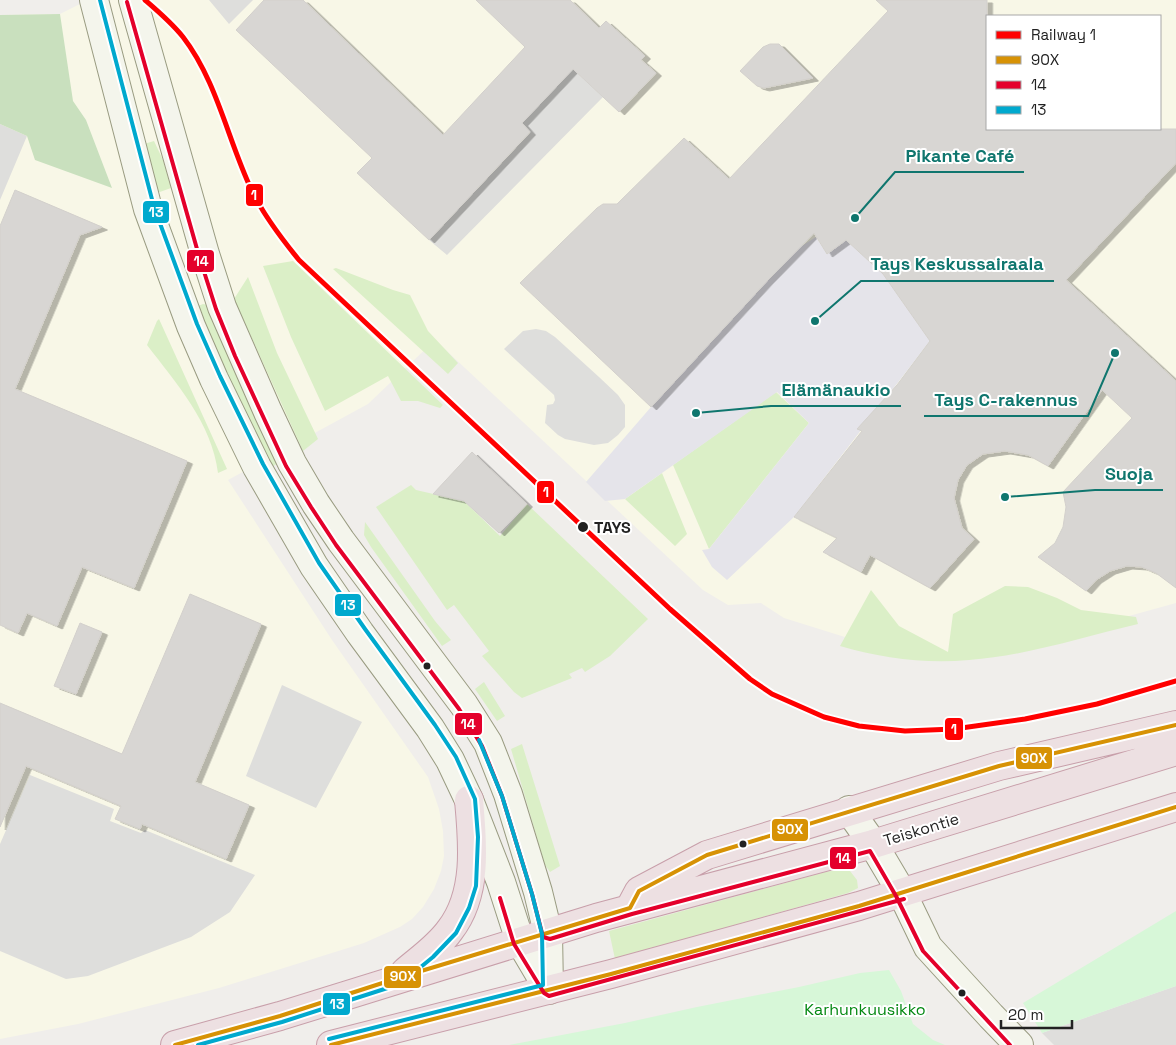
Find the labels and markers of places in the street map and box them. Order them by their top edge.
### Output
callout: Pikante Café [895,139,1024,172]
callout: Tays Keskussairaala [861,248,1054,281]
callout: Elämänaukio [771,373,901,406]
callout: Tays C-rakennus [924,383,1088,416]
callout: Suoja [1095,457,1163,490]
place label: TAYS [594,517,631,538]
marker: TAYS [576,520,590,534]
unlabelled marker [422,661,432,671]
unlabelled marker [738,839,748,849]
unlabelled marker [957,988,967,998]

